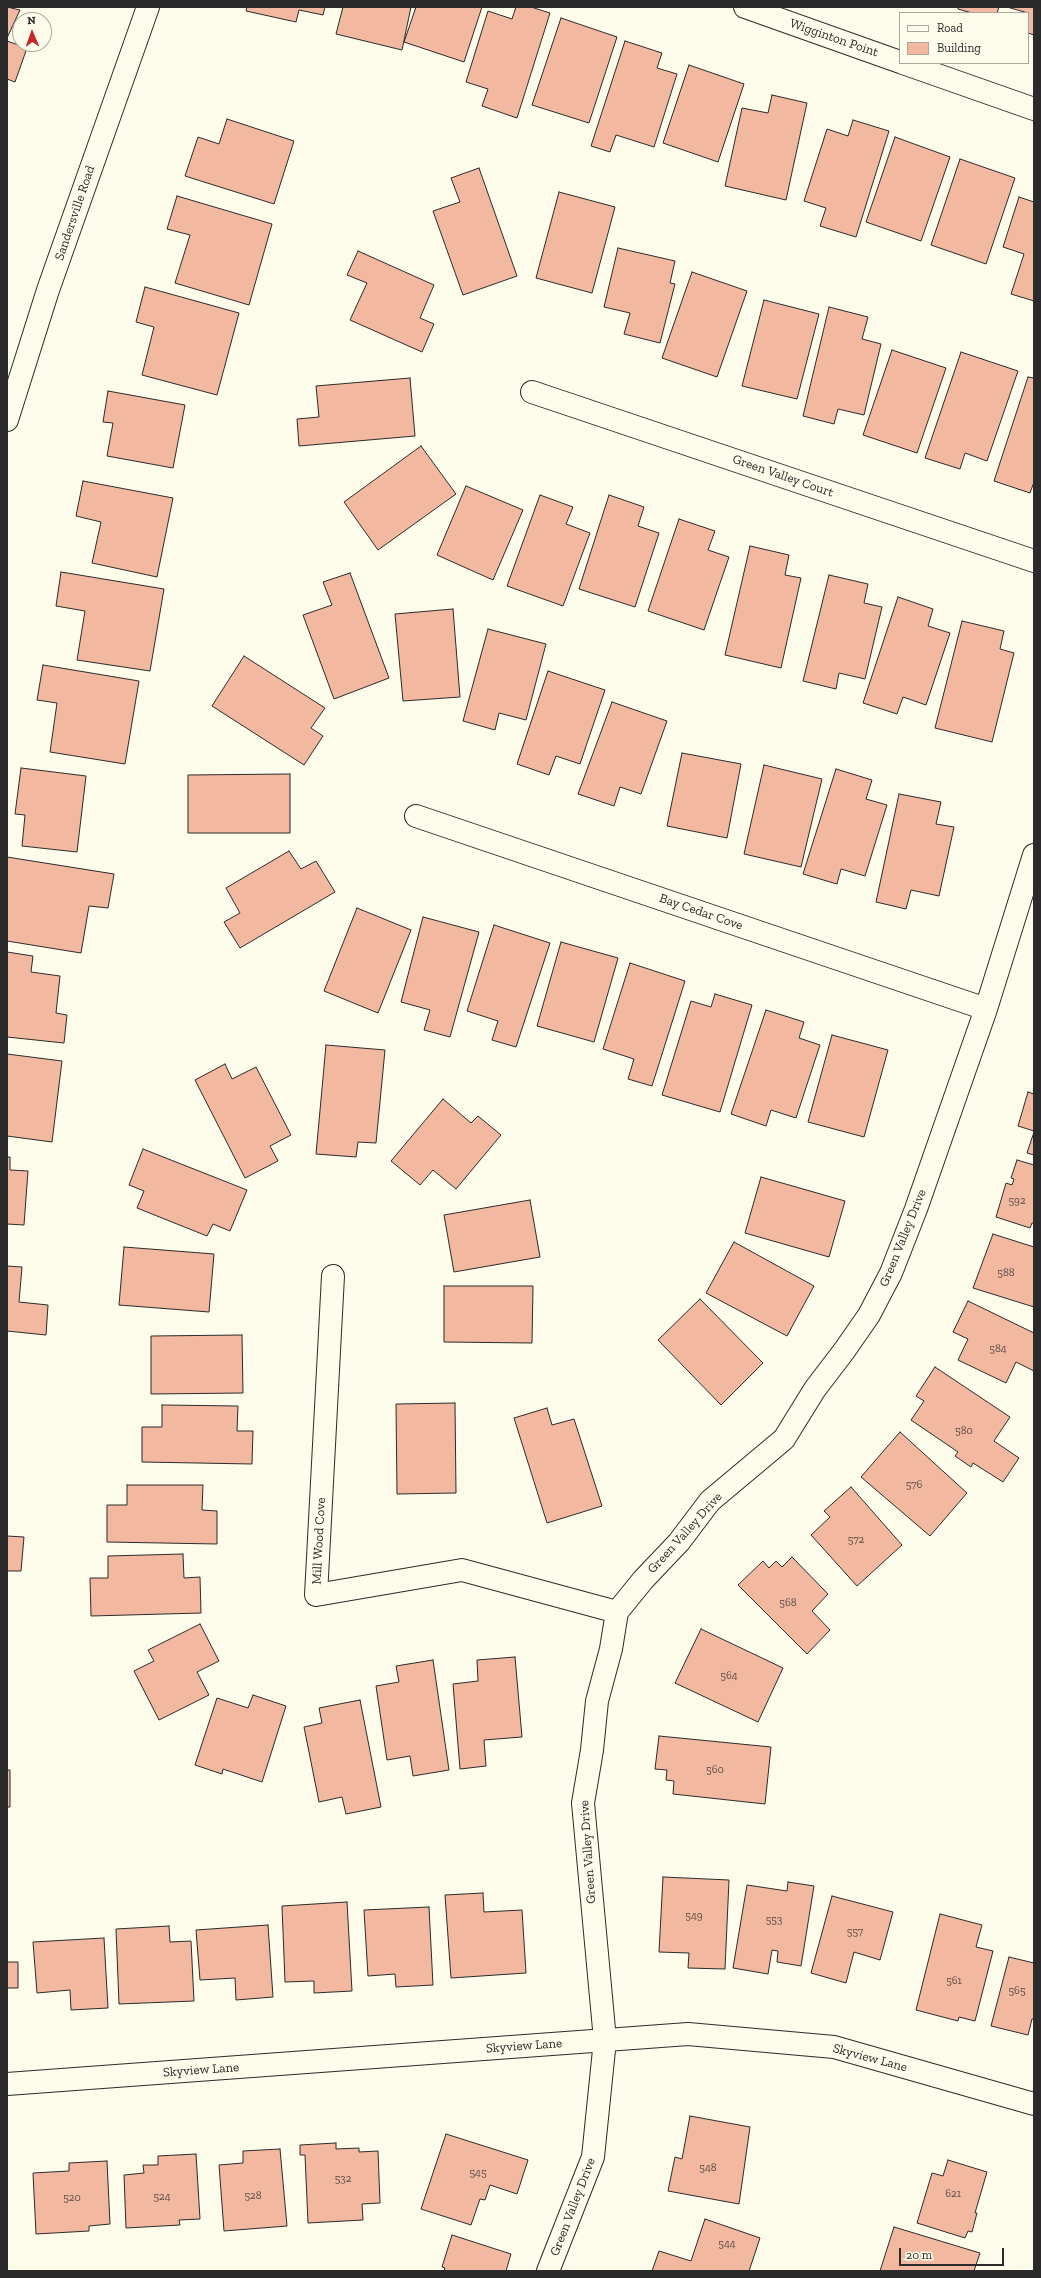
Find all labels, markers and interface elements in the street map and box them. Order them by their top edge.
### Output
north arrow [12,12,52,52]
legend [899,12,1029,64]
text: N [27,14,36,27]
street label: Wigginton Point [788,16,880,60]
text: Road [937,21,963,35]
text: Building [937,41,981,55]
street label: Sandersville Road [51,164,99,262]
street label: Green Valley Court [730,451,836,501]
street label: Bay Cedar Cove [657,890,745,934]
street label: Green Valley Drive [876,1187,930,1289]
house number: 592 [1008,1194,1026,1208]
house number: 588 [997,1266,1015,1280]
house number: 584 [989,1342,1007,1356]
house number: 580 [955,1424,973,1438]
house number: 576 [906,1478,922,1492]
street label: Green Valley Drive [644,1489,726,1577]
street label: Mill Wood Cove [309,1497,329,1585]
house number: 572 [848,1533,864,1547]
house number: 568 [779,1596,797,1610]
house number: 564 [720,1669,738,1683]
house number: 560 [706,1763,724,1777]
street label: Green Valley Drive [577,1800,599,1904]
house number: 549 [685,1909,703,1923]
house number: 553 [766,1913,782,1927]
house number: 557 [847,1925,863,1939]
house number: 561 [946,1974,962,1988]
house number: 565 [1008,1984,1026,1998]
street label: Skyview Lane [485,2036,563,2056]
street label: Skyview Lane [831,2041,909,2075]
street label: Skyview Lane [162,2060,240,2080]
street label: Green Valley Drive [547,2156,599,2258]
house number: 548 [699,2161,717,2175]
house number: 545 [469,2166,487,2180]
house number: 532 [335,2172,351,2186]
house number: 621 [945,2187,961,2201]
house number: 528 [244,2189,262,2203]
house number: 524 [153,2190,171,2204]
house number: 520 [63,2191,81,2205]
house number: 544 [718,2237,736,2251]
scale bar [901,2240,1006,2266]
text: 20 m [906,2248,932,2262]

